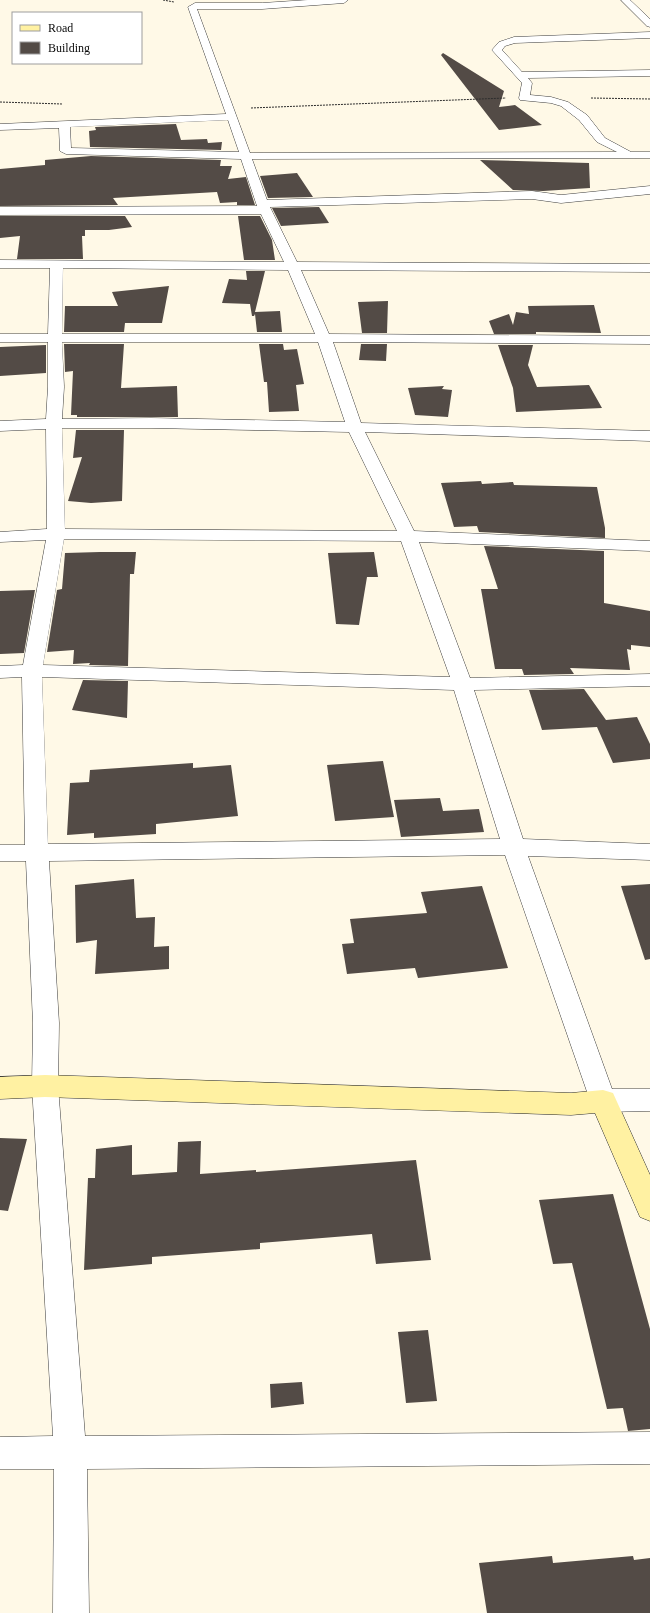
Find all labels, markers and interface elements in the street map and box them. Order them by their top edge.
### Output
legend [12,12,142,64]
text: Road [48,21,73,35]
text: Building [48,41,90,55]

